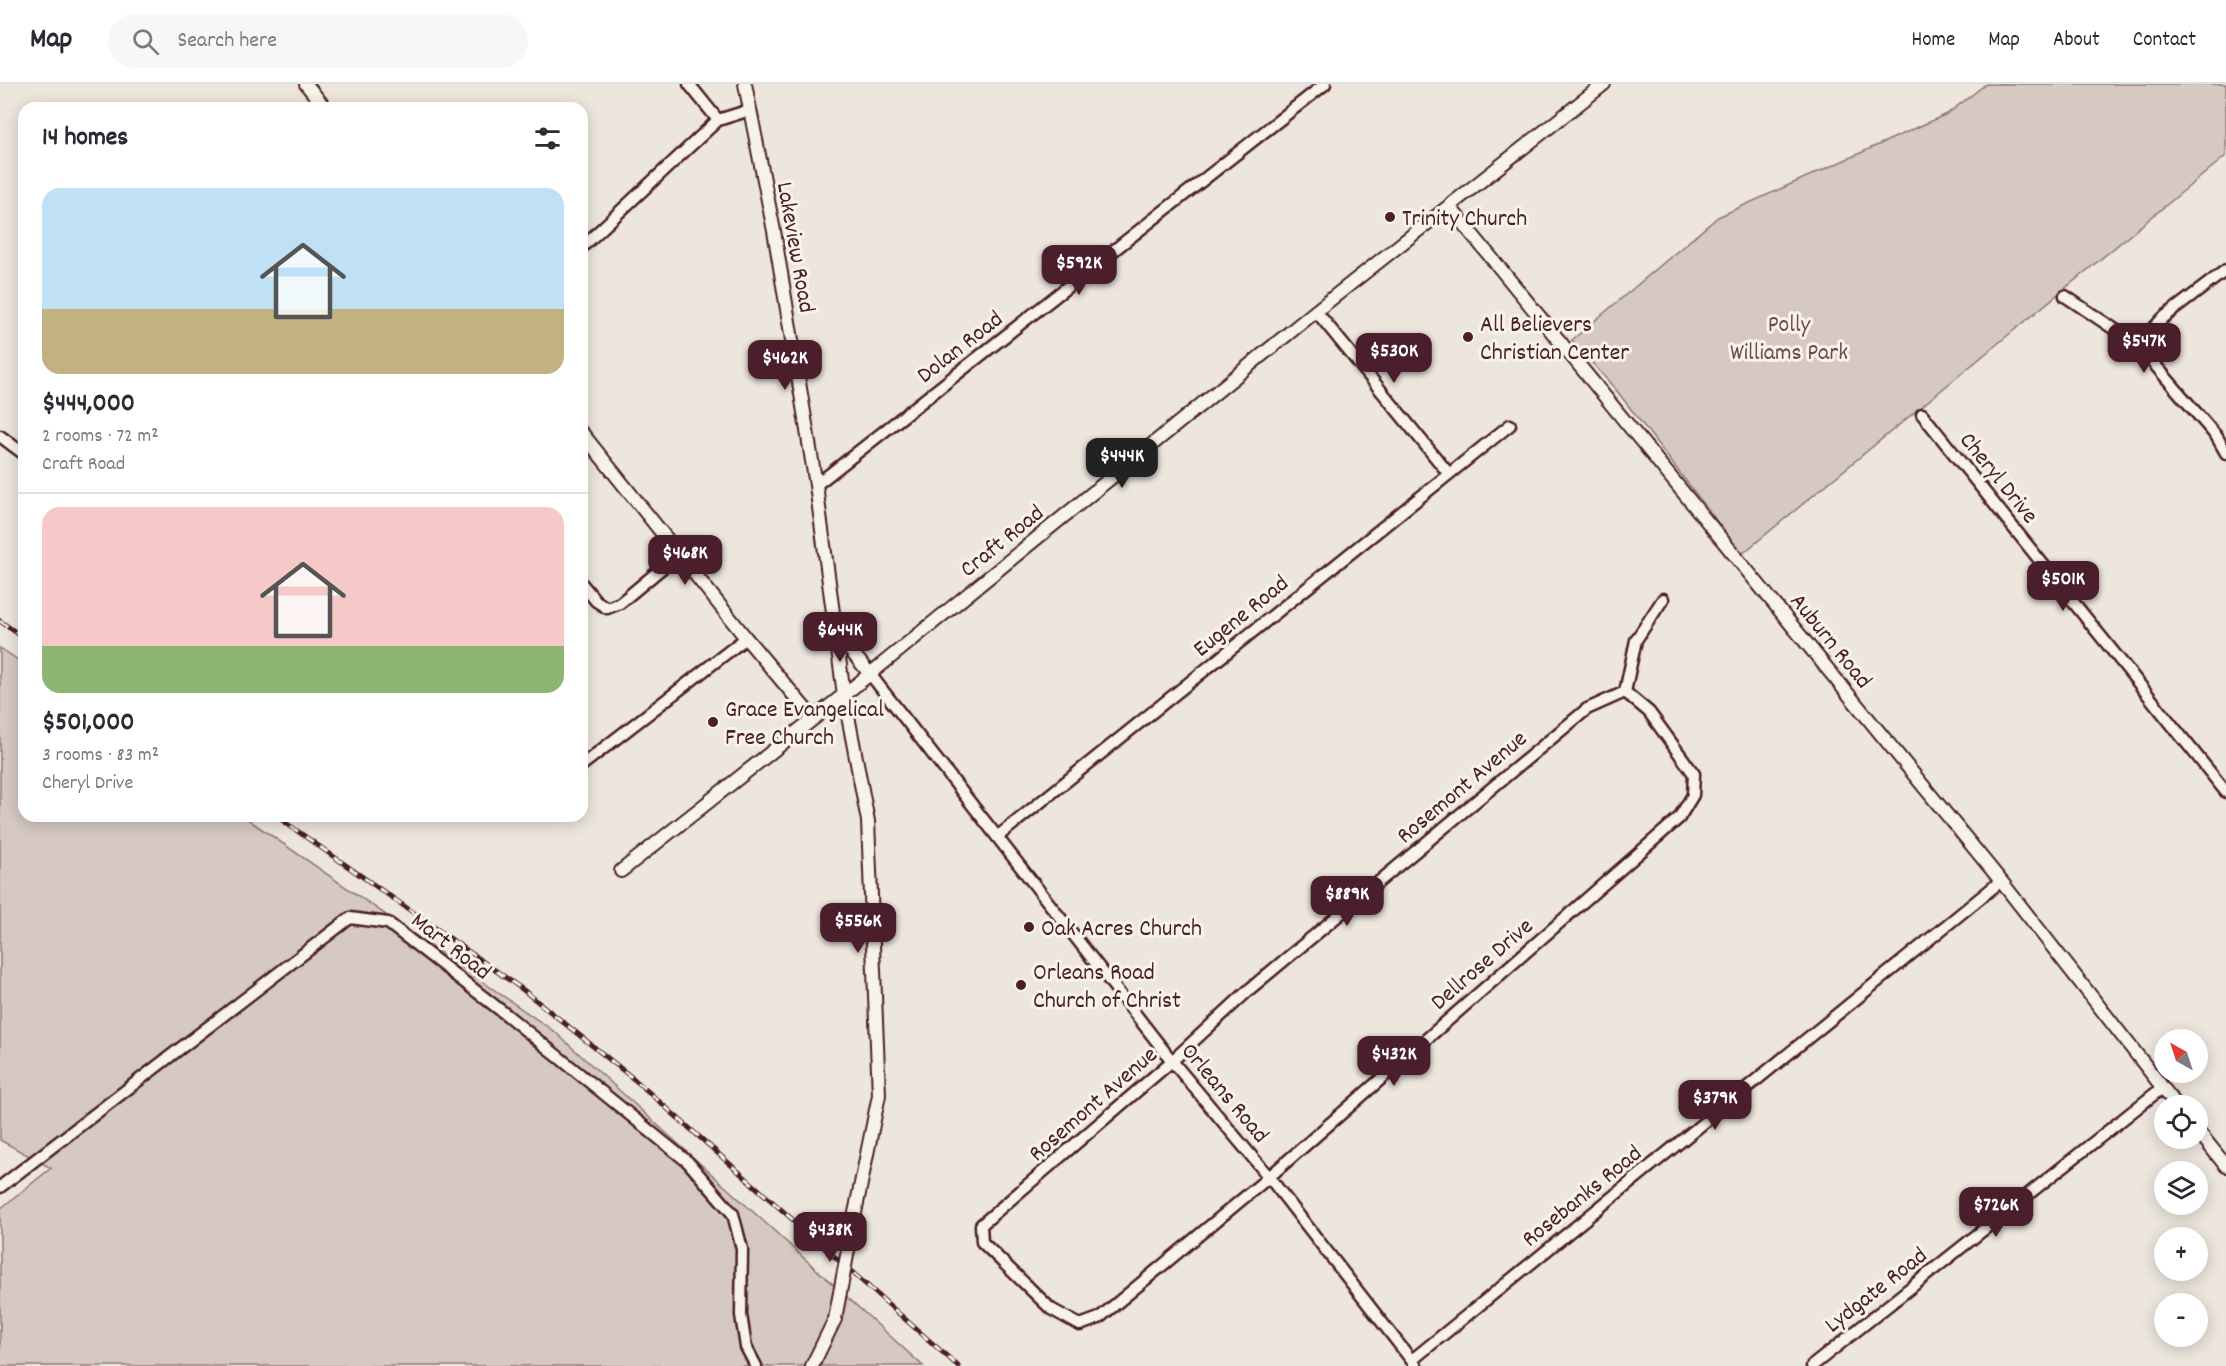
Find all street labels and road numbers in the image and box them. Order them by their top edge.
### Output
street label: Lakeview Road [766,179,822,316]
street label: Dolan Road [910,304,1011,393]
street label: Cheryl Drive [1950,426,2045,532]
street label: Craft Road [953,498,1052,587]
street label: Eugene Road [1187,568,1297,667]
street label: Auburn Road [1780,587,1879,697]
street label: Rosemont Avenue [1390,723,1536,853]
street label: Mart Road [403,905,497,990]
street label: Dellrose Drive [1424,911,1542,1020]
street label: Orleans Road [1172,1036,1276,1152]
street label: Rosemont Avenue [1022,1040,1166,1171]
street label: Rosebanks Road [1515,1138,1650,1257]
street label: Lydgate Road [1818,1240,1936,1342]

